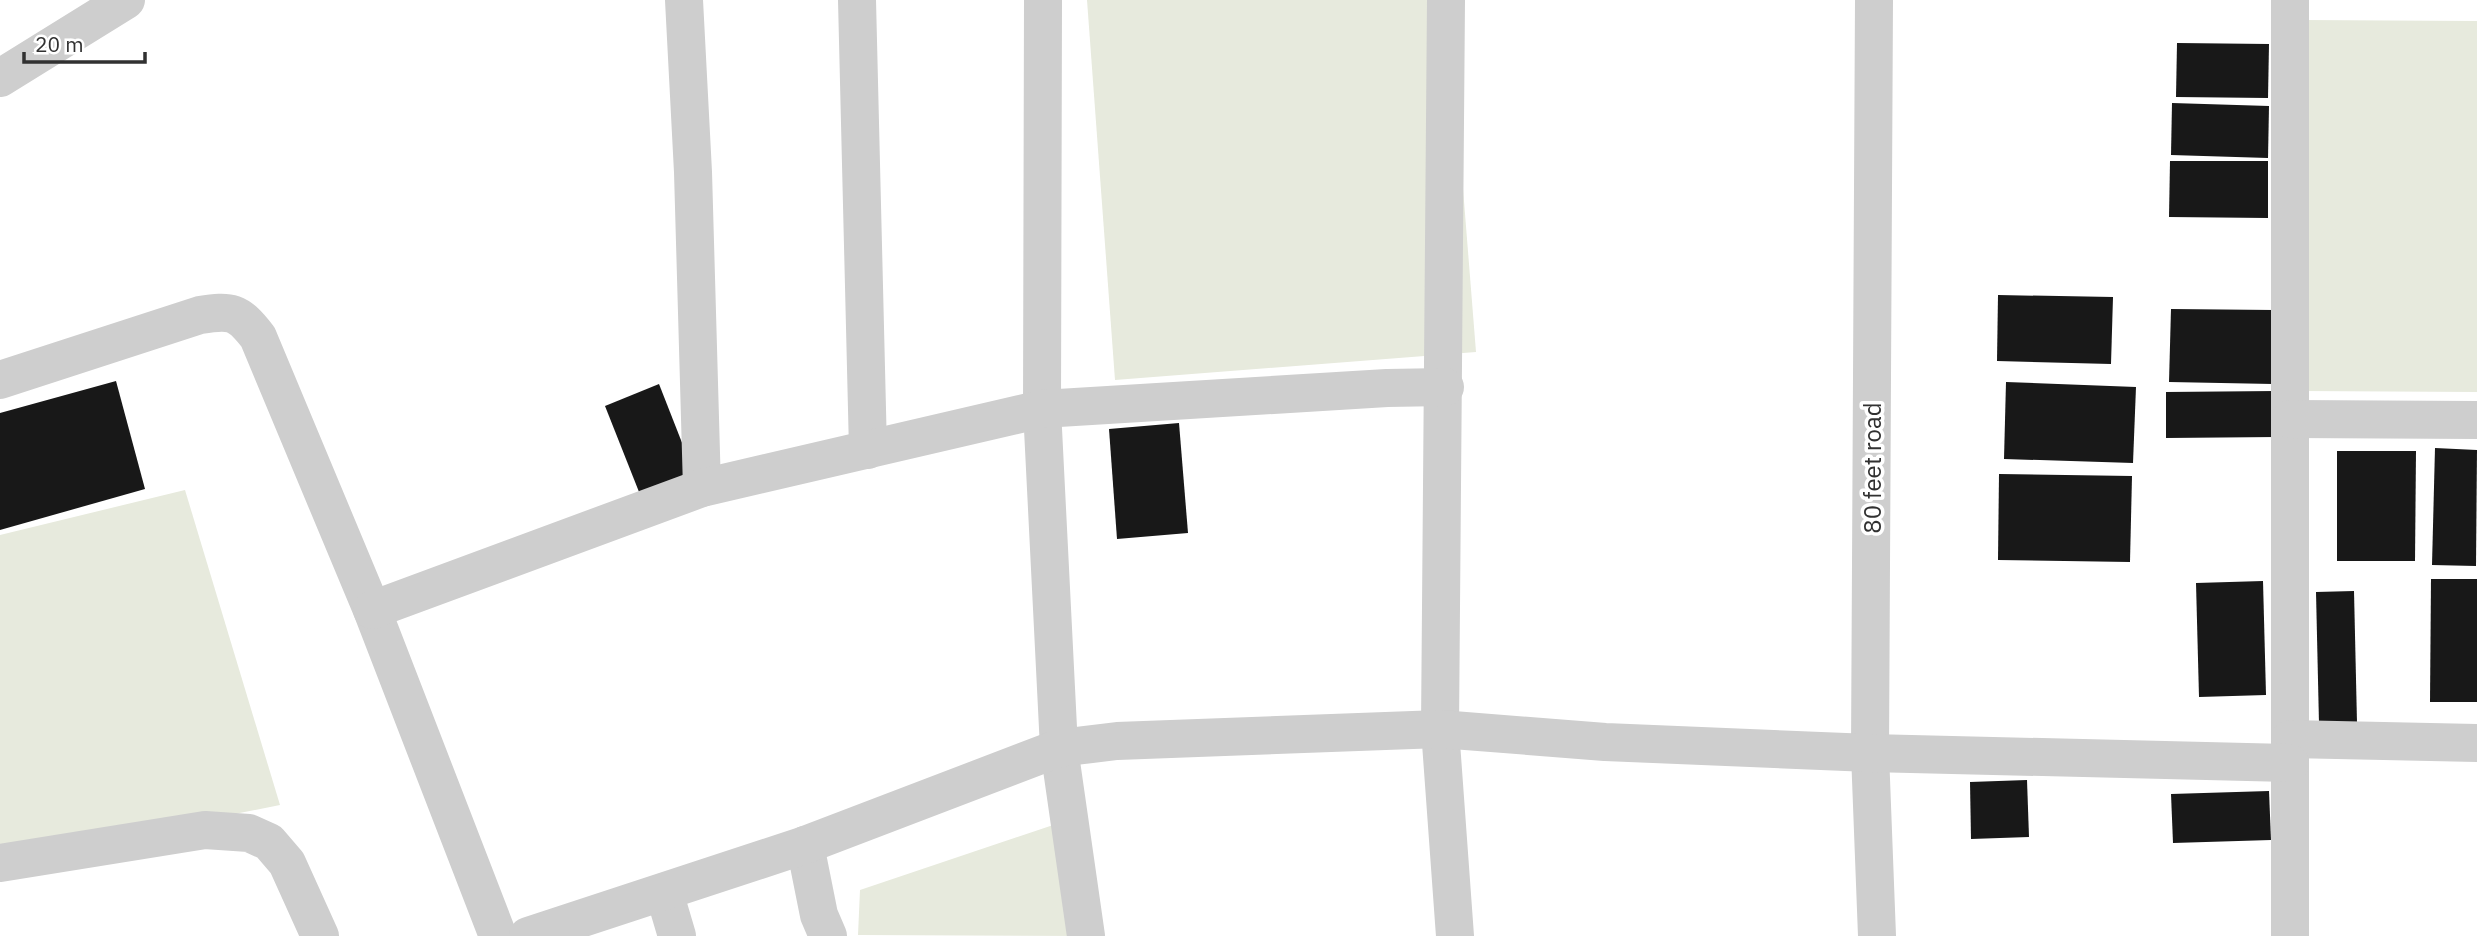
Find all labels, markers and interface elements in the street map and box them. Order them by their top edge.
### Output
scale bar [24,21,145,65]
text: 20 m [35,30,84,58]
street label: 80 feet road [1856,402,1888,534]

